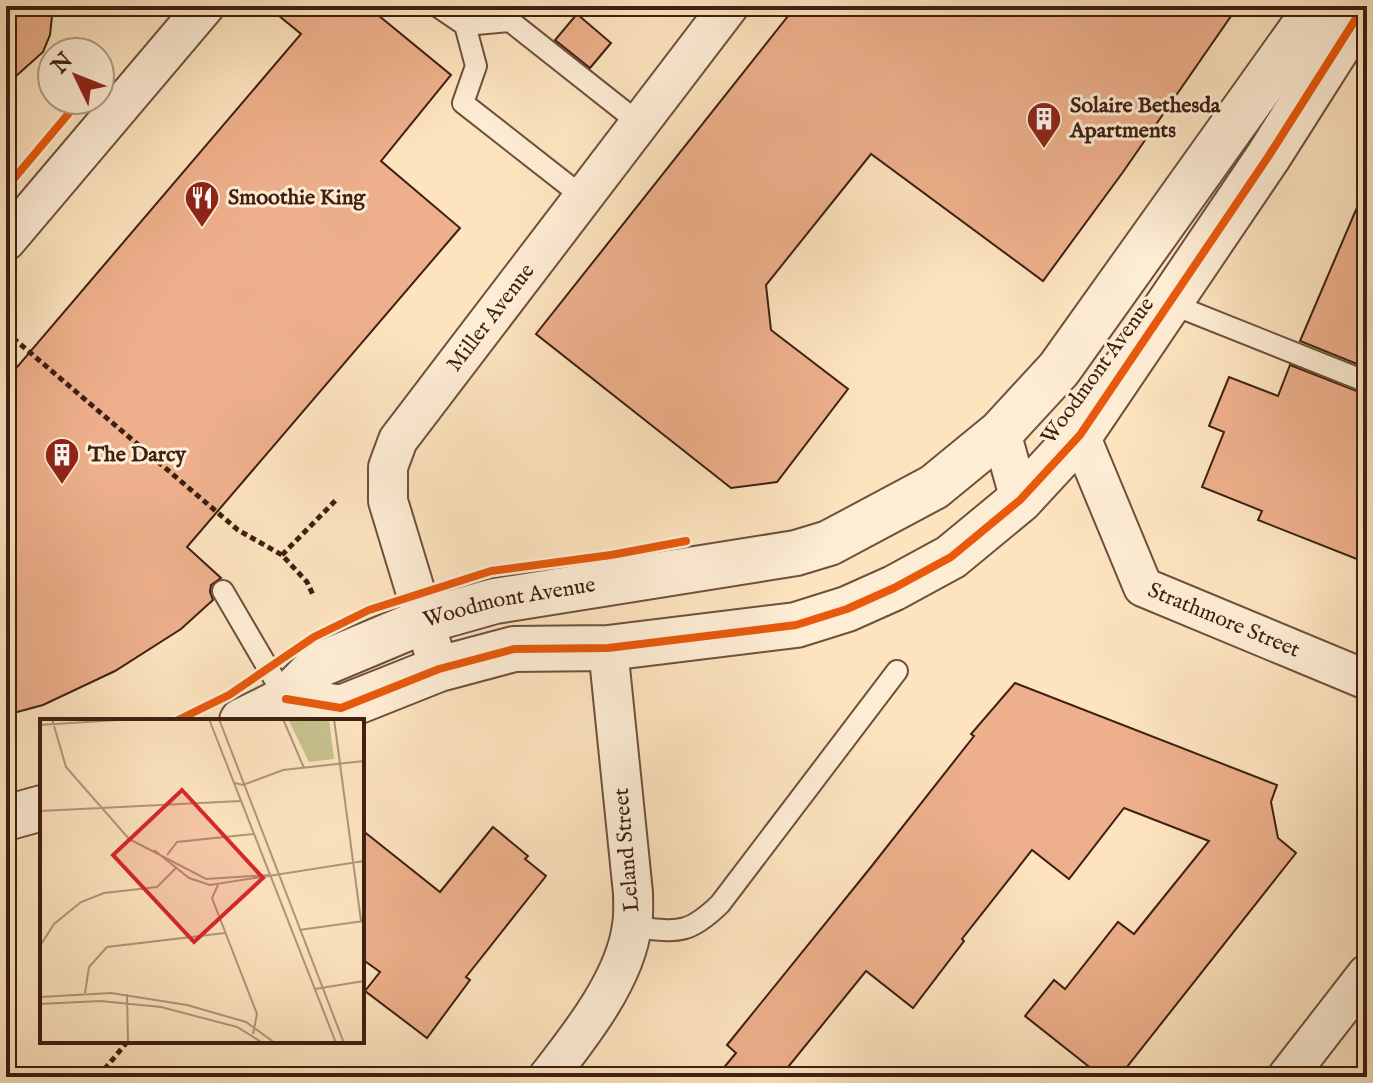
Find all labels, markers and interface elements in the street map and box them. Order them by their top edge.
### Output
north arrow [36,36,116,116]
text: N [45,47,80,81]
place label: Solaire Bethesda Apartments [1069,92,1221,145]
building icon: Solaire Bethesda Apartments [1025,100,1063,150]
restaurant icon: Smoothie King [183,179,221,229]
place label: Smoothie King [228,184,366,212]
street label: Miller Avenue [441,258,541,378]
street label: Woodmont Avenue [1035,292,1161,450]
building icon: The Darcy [43,436,81,486]
place label: The Darcy [87,441,187,469]
street label: Woodmont Avenue [420,571,597,634]
street label: Strathmore Street [1144,577,1304,665]
inset map [40,719,364,1043]
street label: Leland Street [608,786,646,913]

